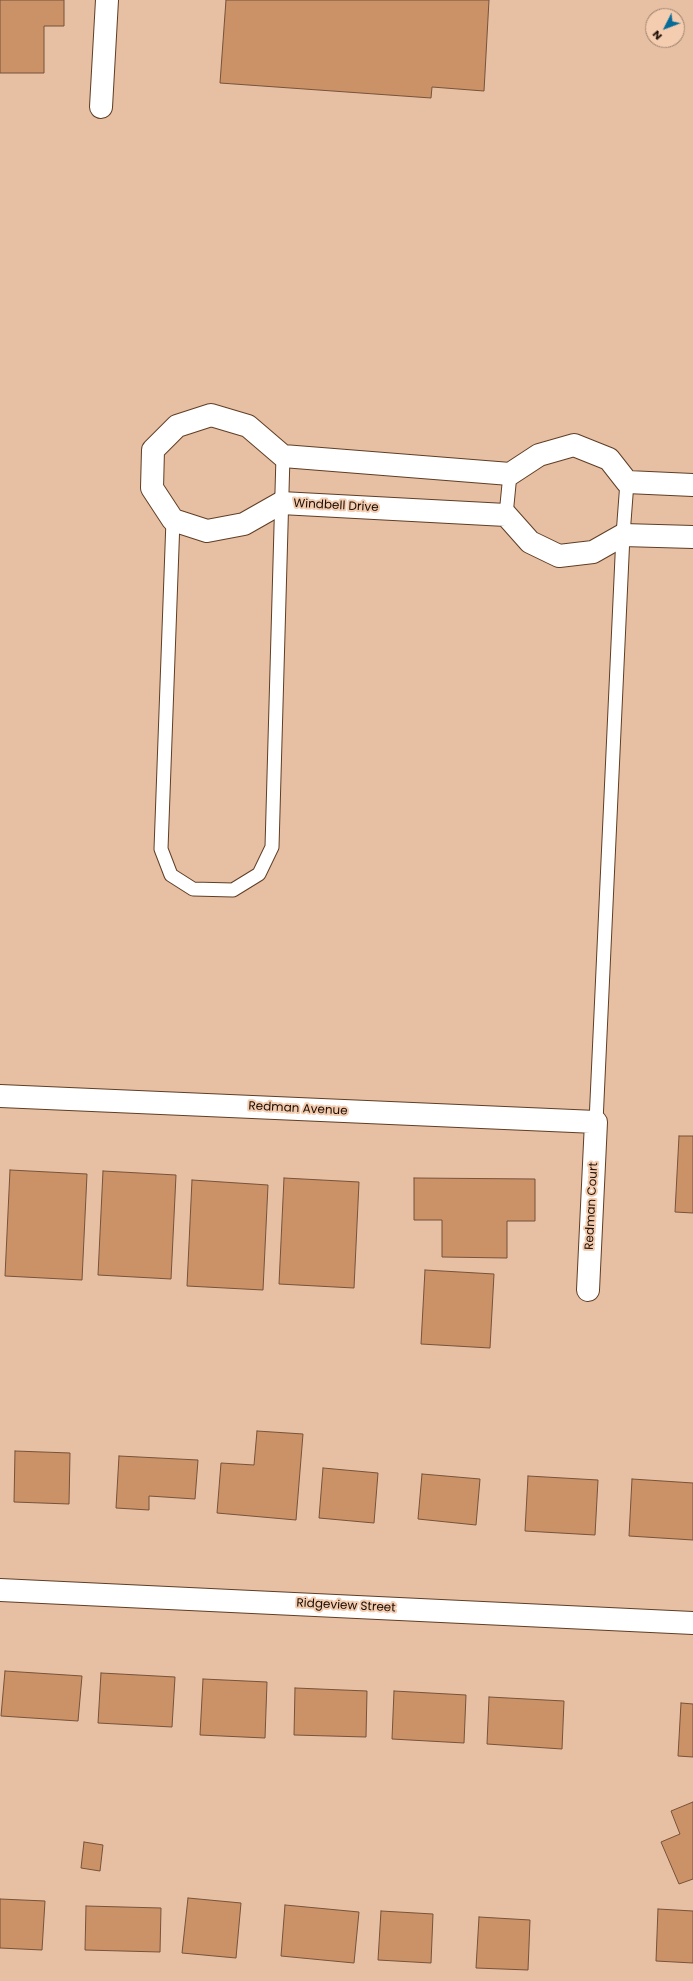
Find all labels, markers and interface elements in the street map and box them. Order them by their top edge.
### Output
north arrow [645,8,685,48]
text: N [648,27,666,44]
street label: Windbell Drive [293,497,379,515]
street label: Redman Avenue [248,1099,348,1119]
street label: Redman Court [583,1162,601,1250]
street label: Ridgeview Street [296,1596,396,1616]

